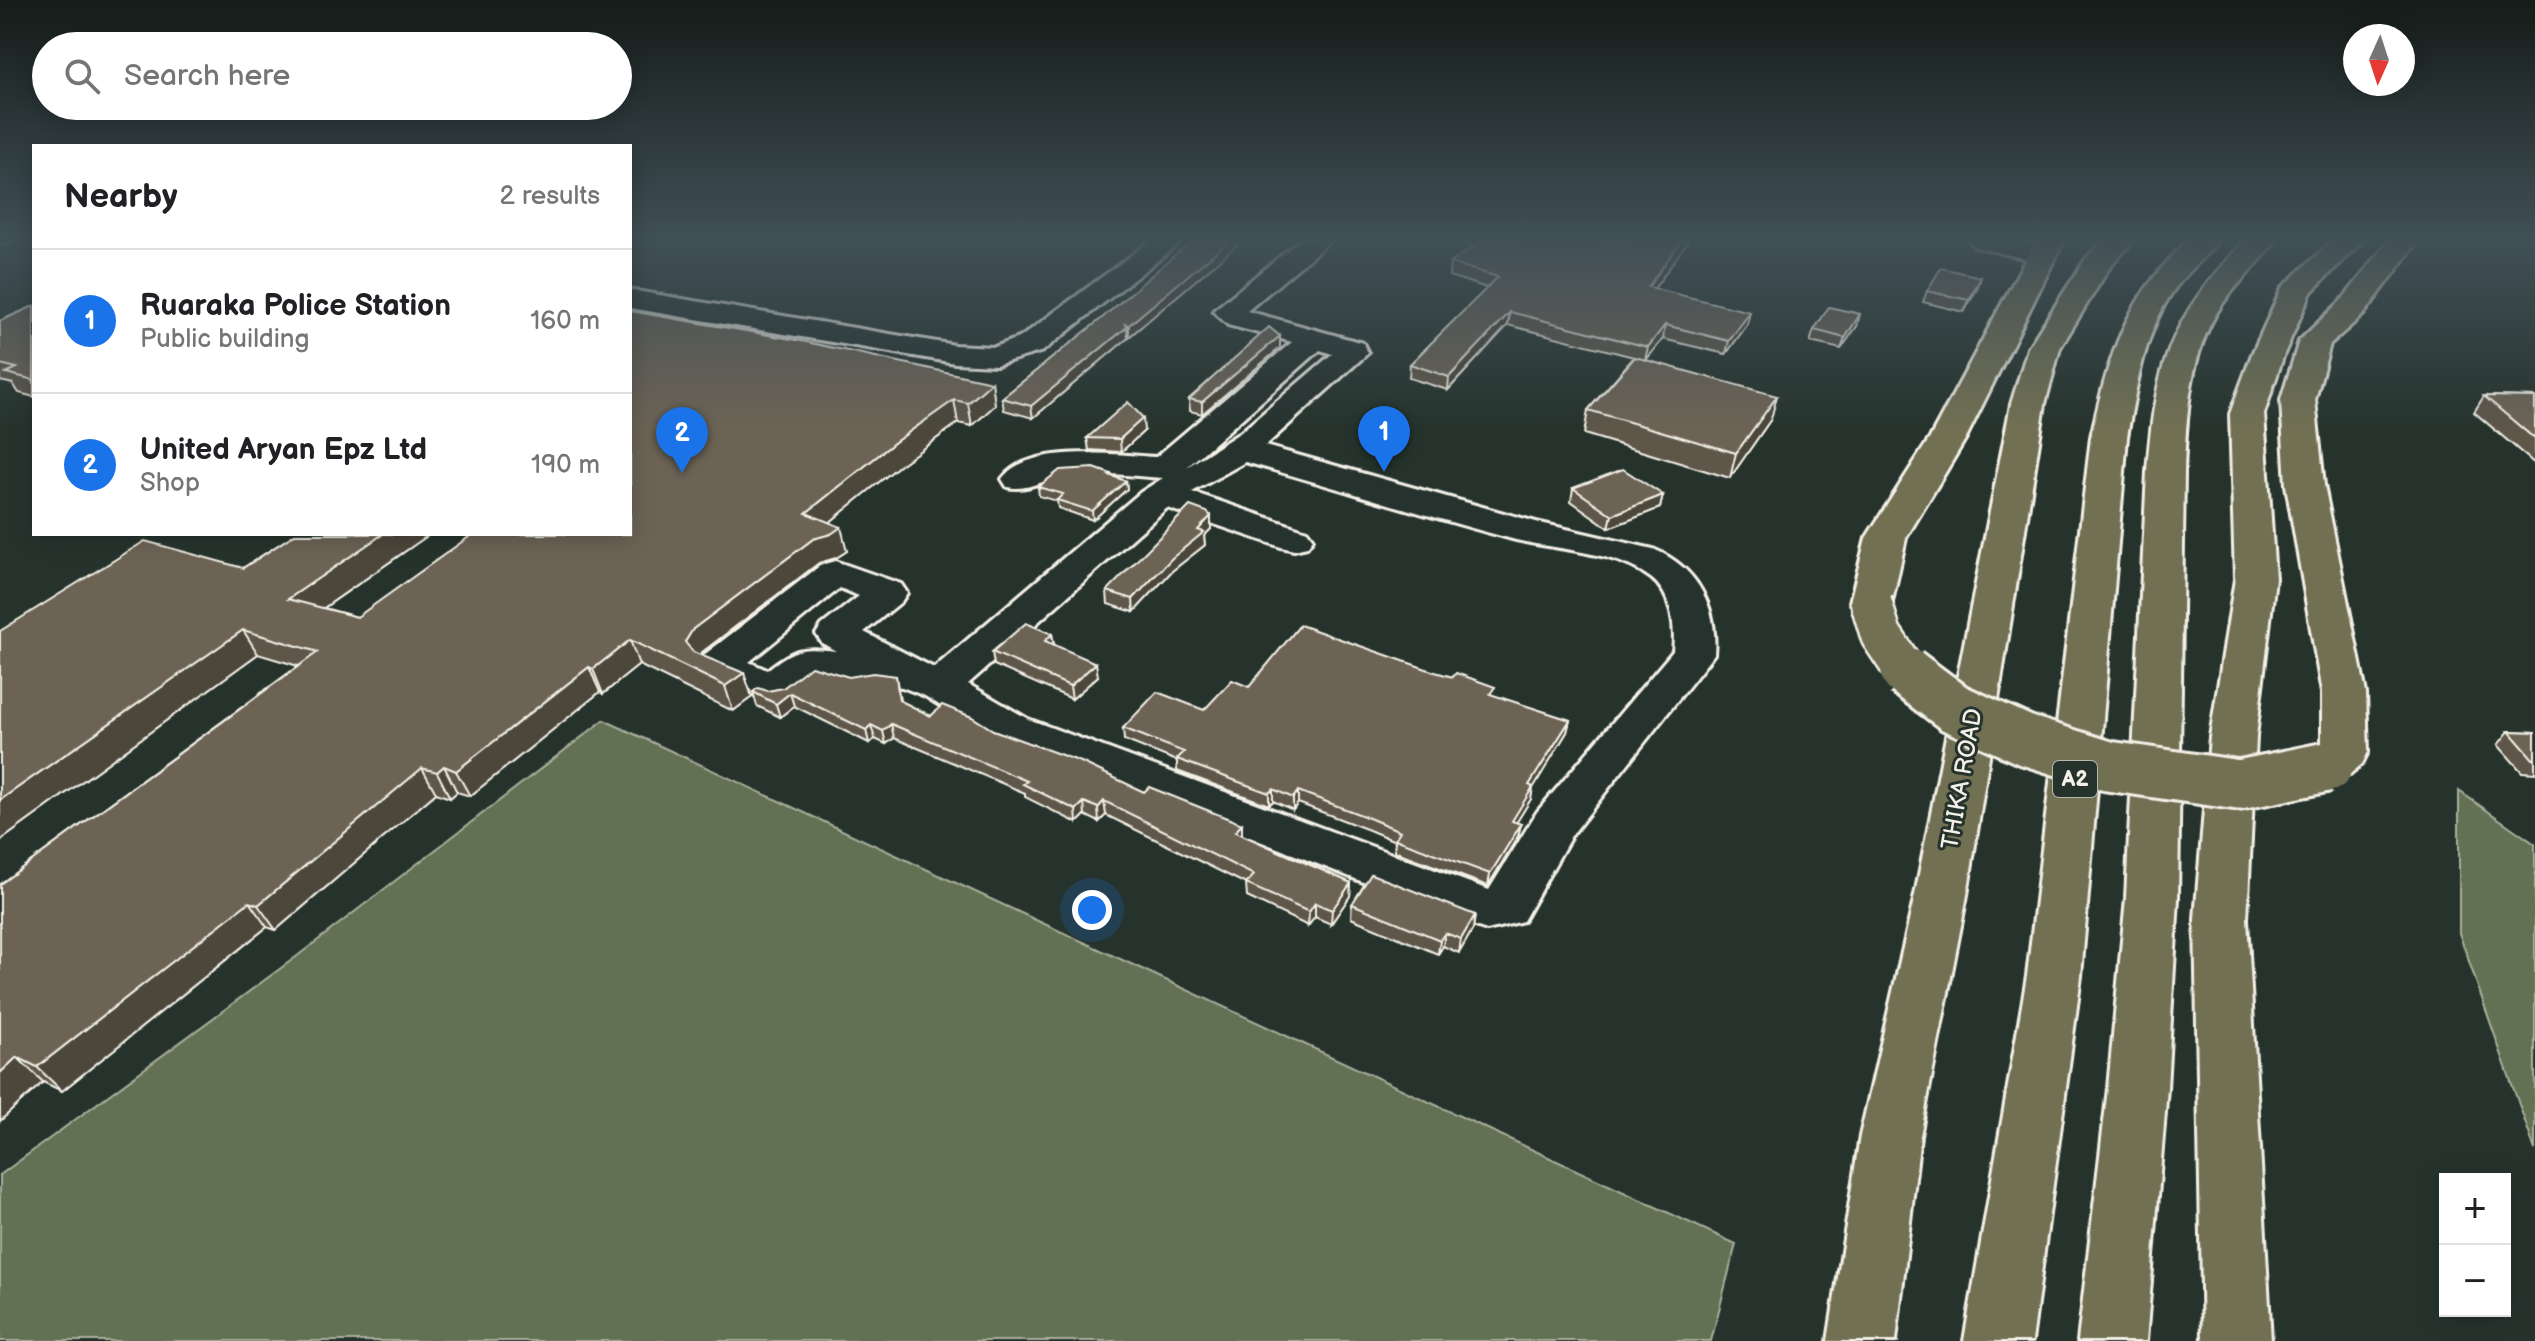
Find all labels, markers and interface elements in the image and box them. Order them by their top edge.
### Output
north arrow [2343,24,2415,96]
search box [32,32,632,120]
icon: search [60,54,104,98]
text: Search here [124,58,290,94]
text: Nearby [64,176,178,217]
text: 2 results [500,181,600,212]
text: Ruaraka Police Station [140,288,451,324]
text: 1 [85,306,95,337]
text: 160 m [530,306,600,337]
text: Public building [140,324,309,355]
pin: 1 [1358,406,1410,472]
pin: 2 [656,407,708,473]
text: United Aryan Epz Ltd [140,432,427,468]
text: 2 [82,450,98,481]
text: 190 m [531,450,600,481]
text: Shop [140,468,200,499]
street label: THIKA ROAD [1935,706,1989,852]
road number: A2 [2053,761,2097,797]
your location [1072,890,1112,930]
map controls [2439,1173,2511,1317]
button: + [2439,1173,2511,1245]
button: − [2439,1245,2511,1317]

